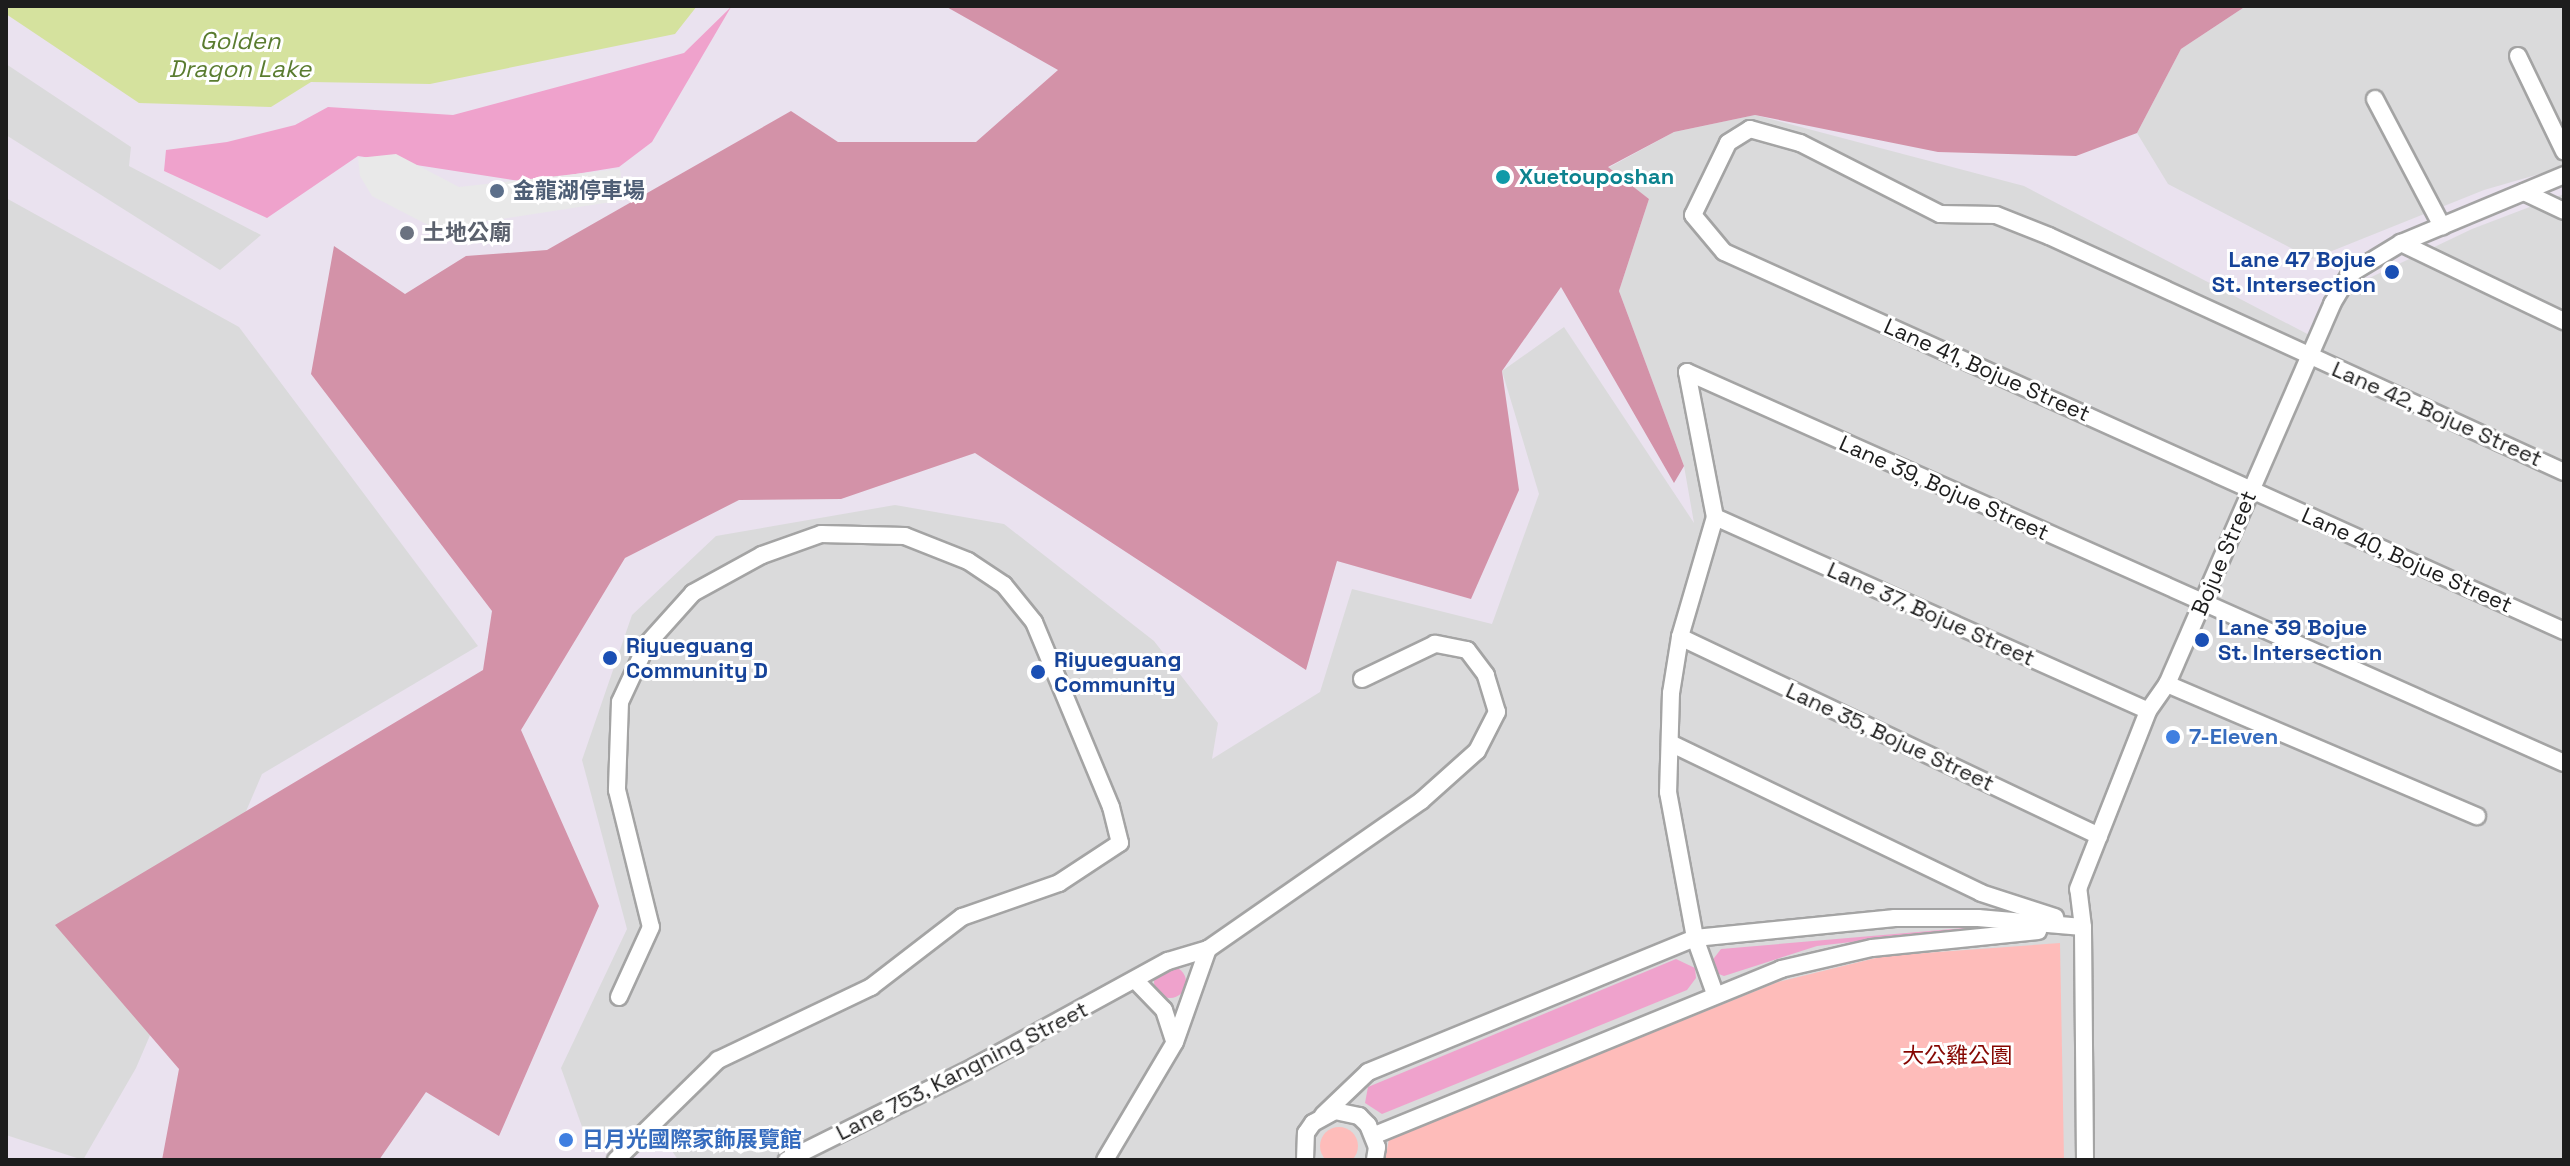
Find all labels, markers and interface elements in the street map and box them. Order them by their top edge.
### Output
water label: Golden Dragon Lake [169,27,311,83]
place label: Xuetouposhan [1519,164,1674,190]
marker: Xuetouposhan [1494,168,1512,186]
place label: 金龍湖停車場 [513,178,645,204]
marker: 金龍湖停車場 [488,182,506,200]
place label: 土地公廟 [423,220,511,246]
marker: 土地公廟 [398,224,416,242]
place label: Lane 47 Bojue St. Intersection [2211,246,2376,298]
marker: Lane 47 Bojue St. Intersection [2383,263,2401,281]
street label: Lane 41, Bojue Street [1880,313,2094,427]
street label: Lane 42, Bojue Street [2327,356,2547,472]
street label: Lane 39, Bojue Street [1835,430,2053,546]
street label: Bojue Street [2186,487,2262,619]
street label: Lane 40, Bojue Street [2297,501,2517,619]
street label: Lane 37, Bojue Street [1823,556,2039,672]
place label: Lane 39 Bojue St. Intersection [2218,614,2383,666]
marker: Lane 39 Bojue St. Intersection [2193,631,2211,649]
place label: Riyueguang Community D [626,632,768,684]
place label: Riyueguang Community [1054,646,1181,698]
marker: Riyueguang Community D [601,649,619,667]
marker: Riyueguang Community [1029,663,1047,681]
street label: Lane 35, Bojue Street [1781,677,1999,797]
place label: 7-Eleven [2189,724,2278,750]
marker: 7-Eleven [2164,728,2182,746]
street label: Lane 753, Kangning Street [831,996,1093,1146]
park label: 大公雞公園 [1902,1043,2012,1069]
place label: 日月光國際家飾展覽館 [582,1127,802,1153]
marker: 日月光國際家飾展覽館 [557,1131,575,1149]

